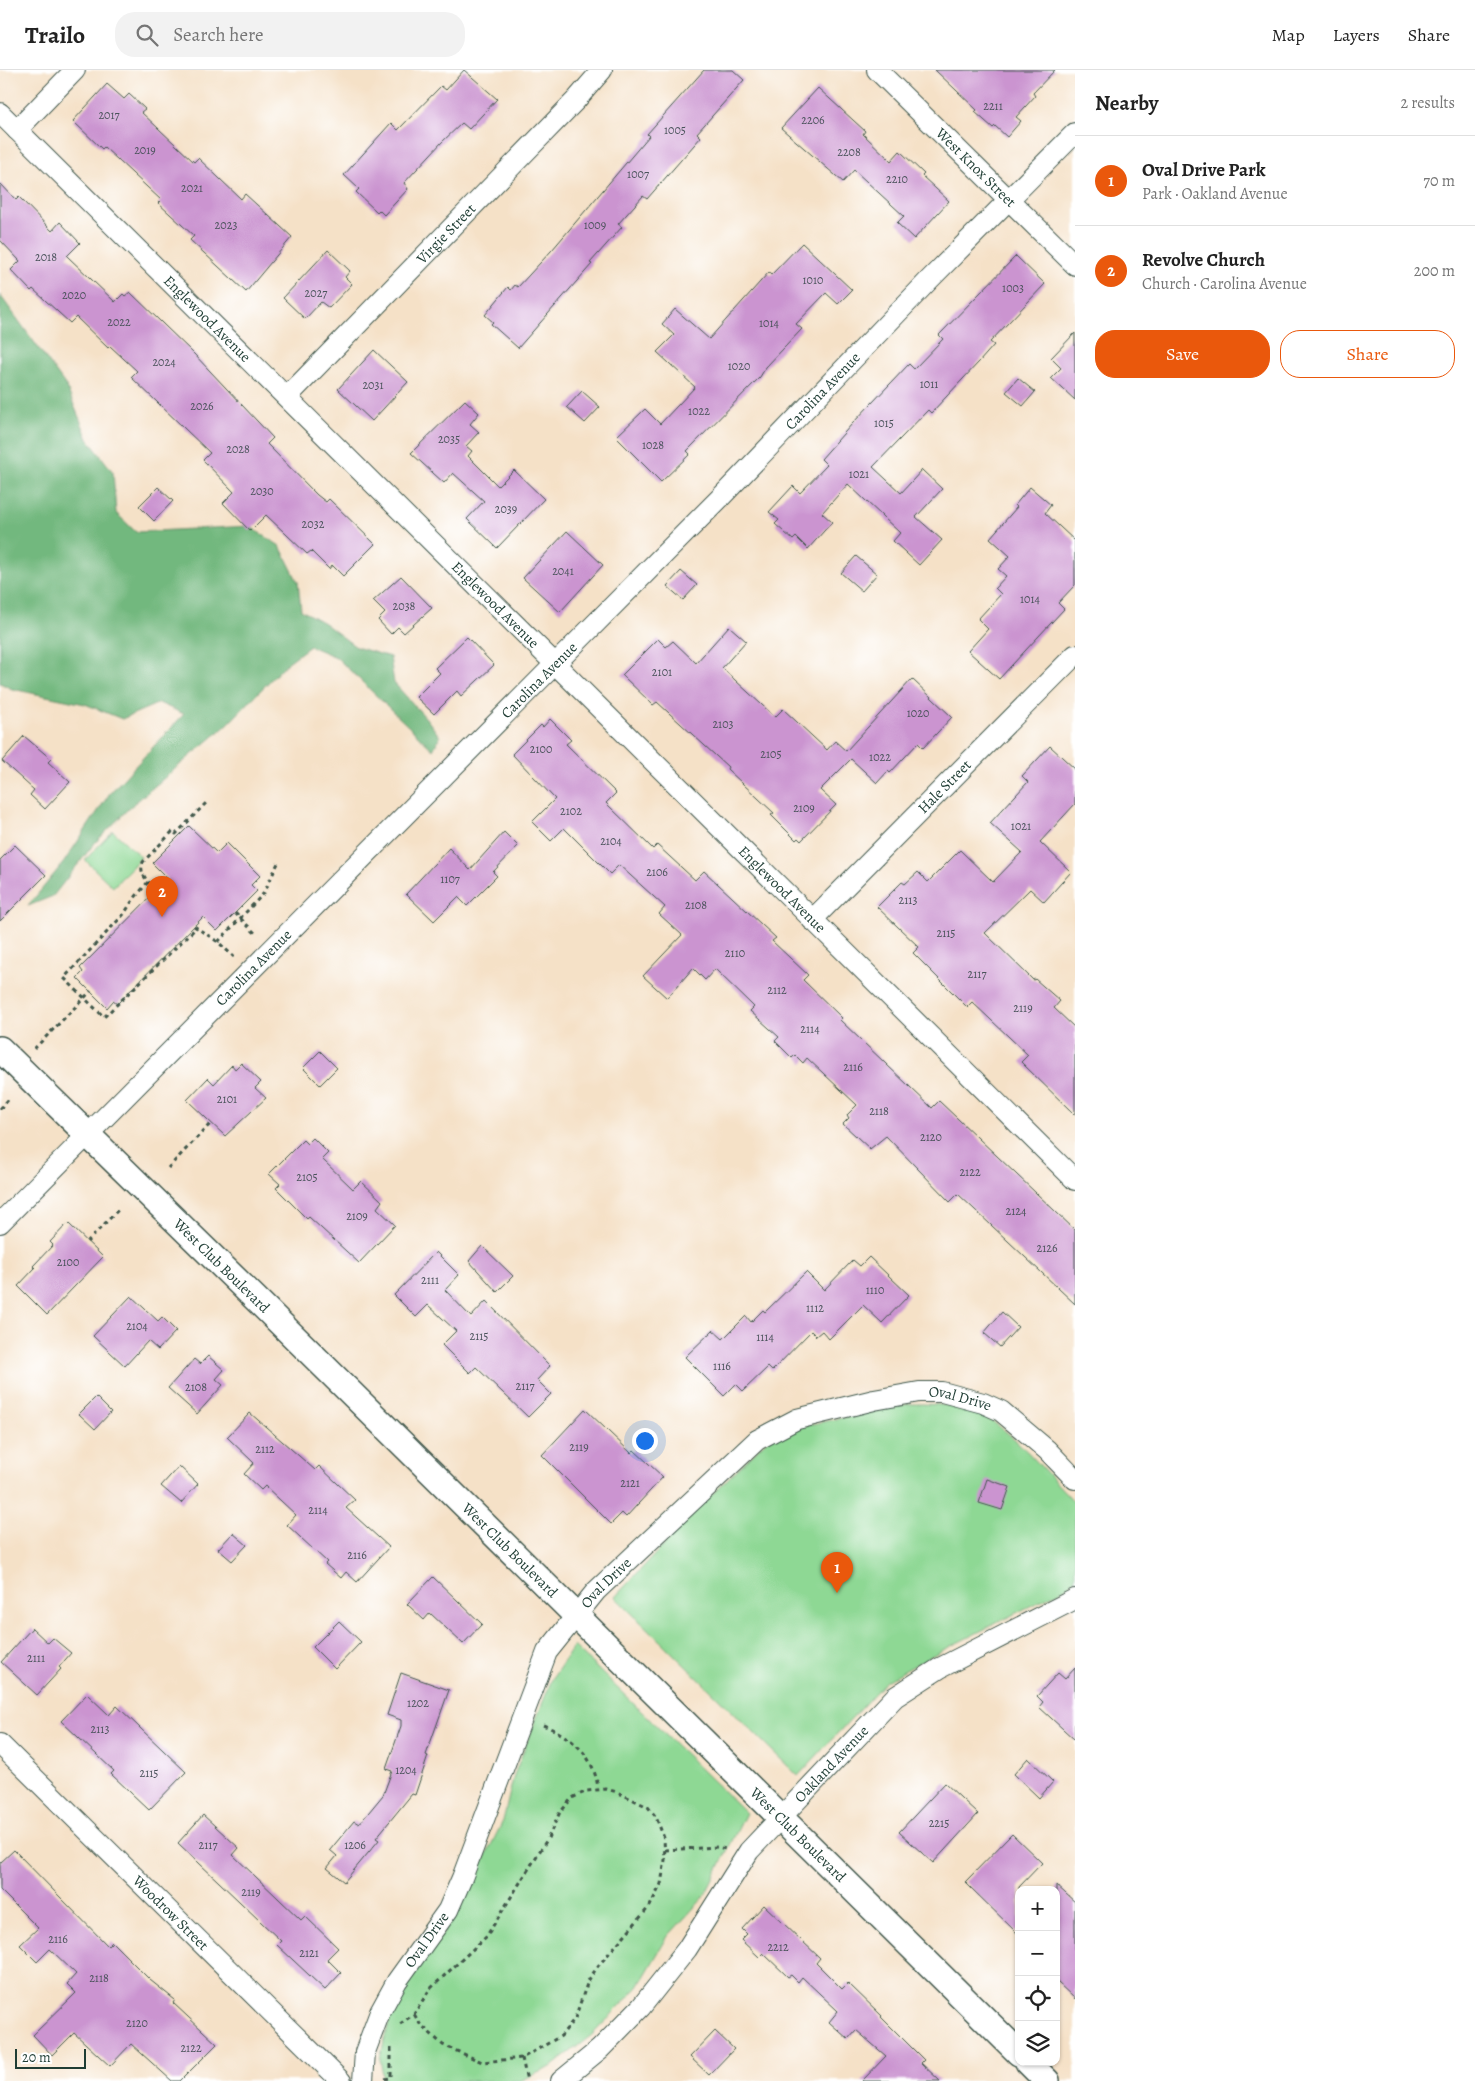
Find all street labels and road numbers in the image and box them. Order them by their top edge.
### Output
street label: West Knox Street [931,123,1021,212]
street label: Virgie Street [411,199,480,269]
street label: Englewood Avenue [159,271,256,367]
street label: Carolina Avenue [781,348,865,434]
street label: Englewood Avenue [447,557,544,653]
street label: Carolina Avenue [497,637,582,723]
street label: Hale Street [913,755,976,818]
street label: Englewood Avenue [734,841,830,937]
street label: Carolina Avenue [211,925,296,1010]
street label: West Club Boulevard [168,1213,275,1318]
street label: Oval Drive [929,1381,995,1416]
street label: West Club Boulevard [457,1498,563,1603]
street label: Oval Drive [576,1553,636,1612]
street label: Oakland Avenue [790,1721,873,1807]
street label: West Club Boulevard [745,1782,851,1887]
street label: Woodrow Street [128,1870,213,1955]
street label: Oval Drive [400,1908,454,1972]

